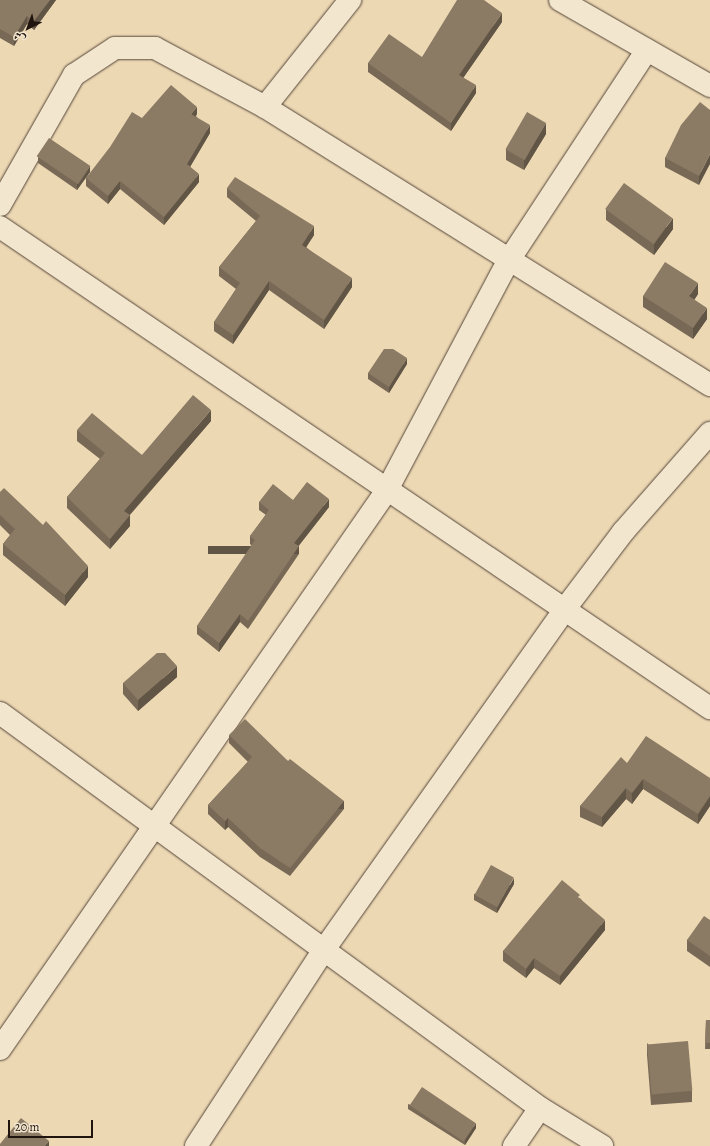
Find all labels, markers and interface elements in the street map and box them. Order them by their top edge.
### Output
north arrow [8,8,48,48]
text: ش [11,28,29,47]
scale bar [10,1112,95,1138]
text: 20 m [15,1119,39,1135]

